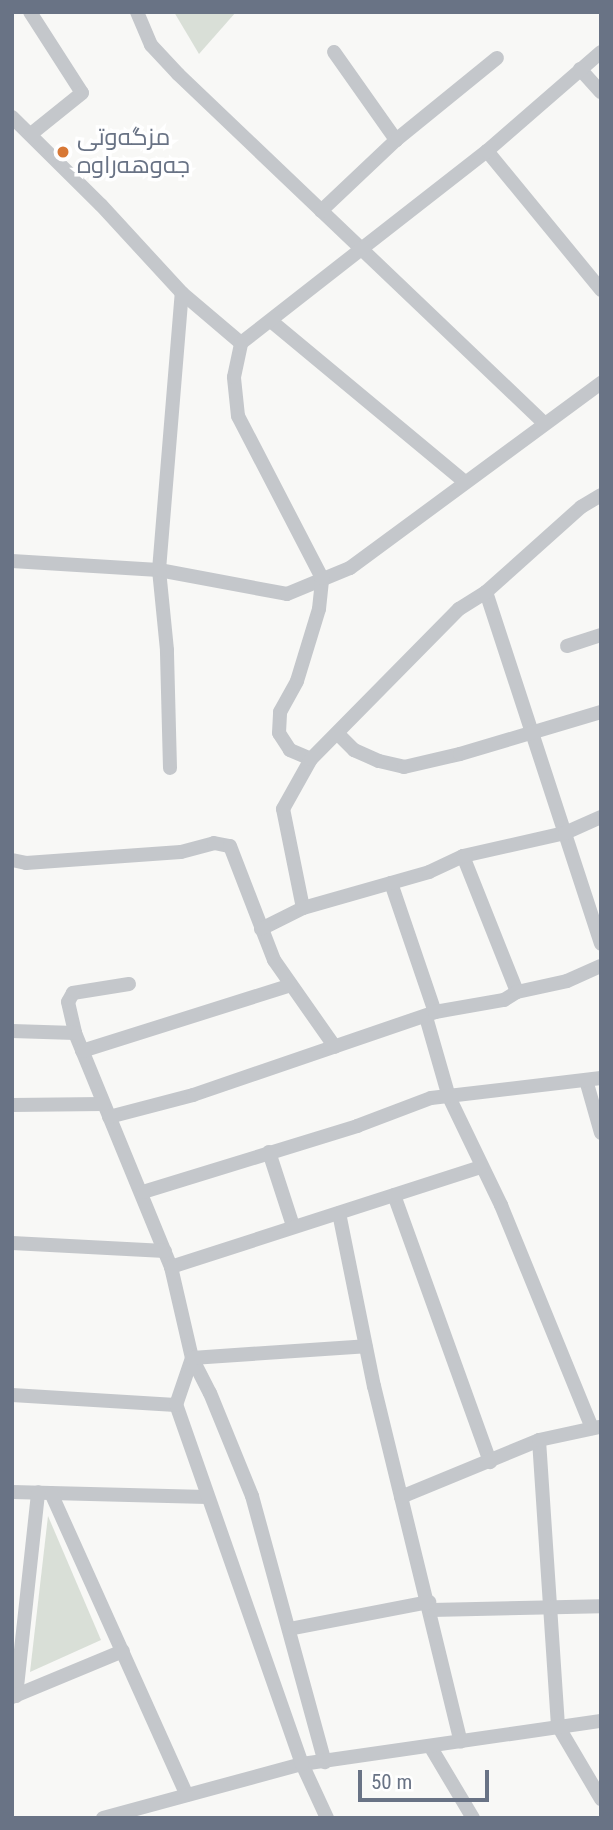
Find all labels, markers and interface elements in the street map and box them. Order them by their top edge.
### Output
place label: مزگه‌وتی جه‌وهه‌راوه [77,124,190,180]
marker: مزگه‌وتی جه‌وهه‌راوه [55,144,71,160]
scale bar [361,1756,492,1800]
text: 50 m [371,1770,412,1794]

